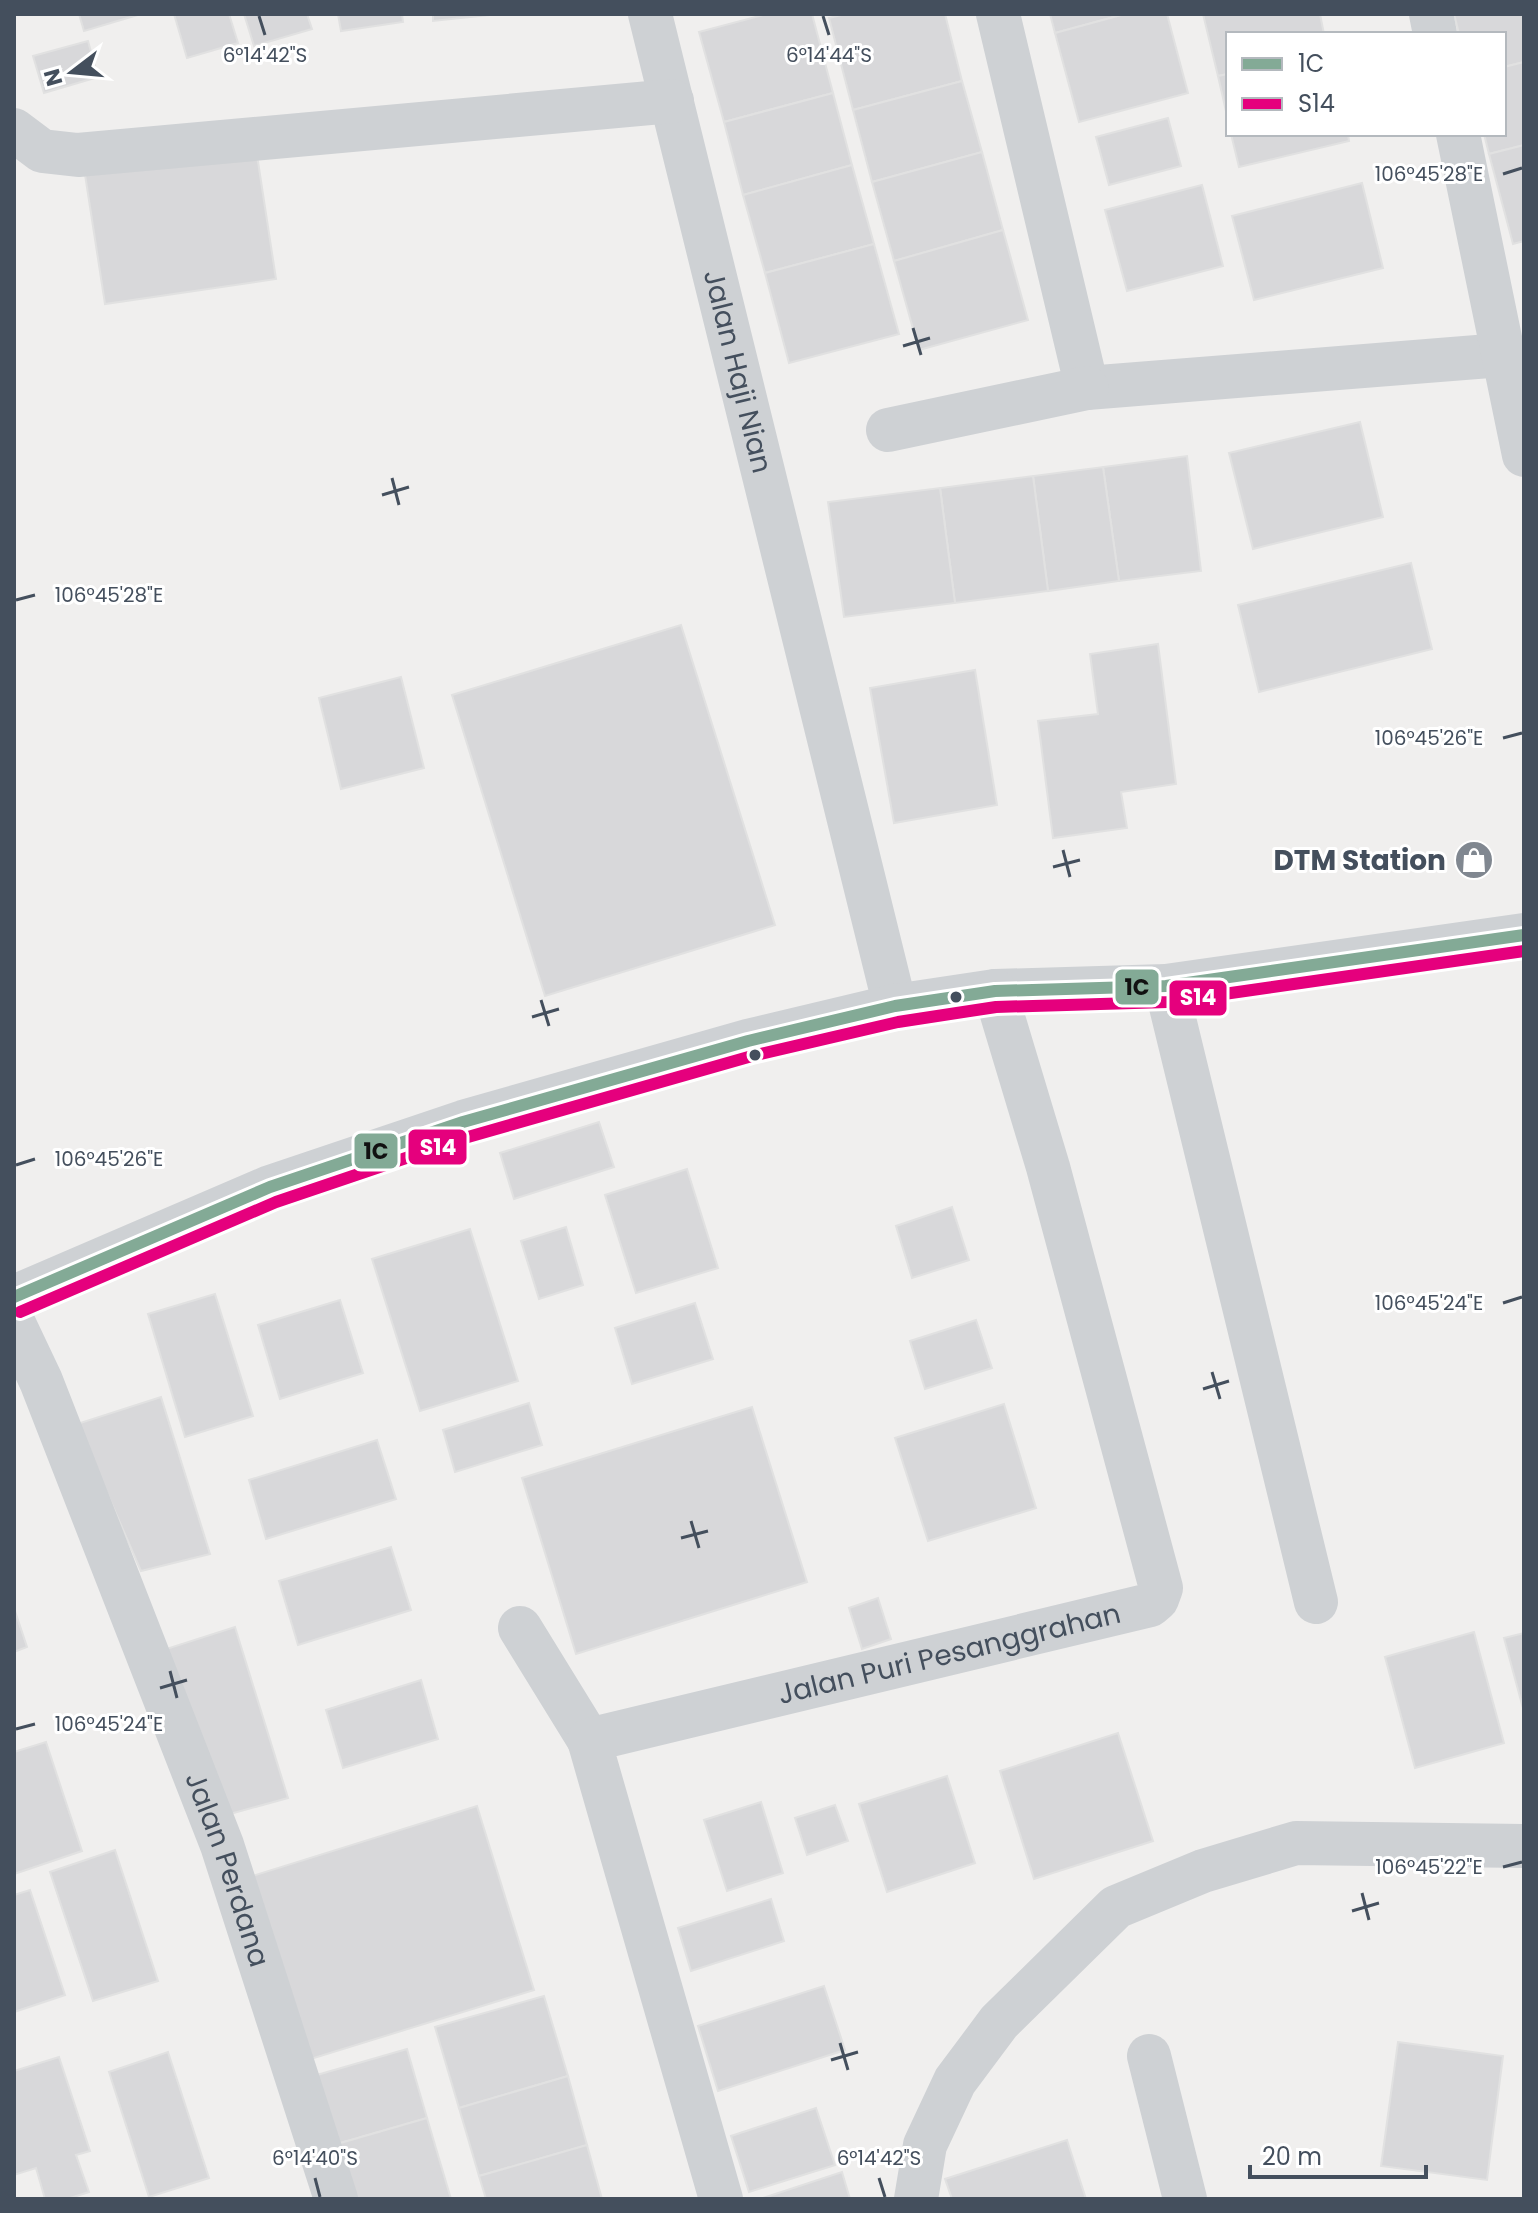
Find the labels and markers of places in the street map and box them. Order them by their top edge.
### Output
shop icon: DTM Station [1453,839,1495,881]
place label: DTM Station [1274,841,1446,880]
unlabelled marker [948,989,964,1005]
unlabelled marker [747,1047,763,1063]

